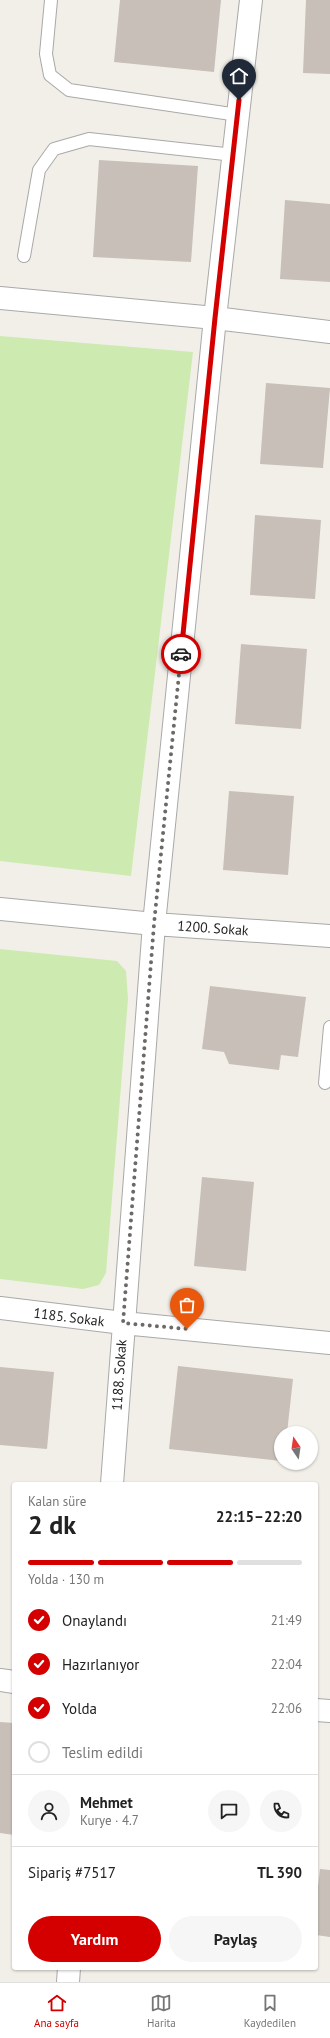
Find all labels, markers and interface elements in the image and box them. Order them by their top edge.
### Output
pin [222,59,256,100]
icon: home [228,65,250,87]
courier [161,634,201,674]
icon: car [170,643,192,665]
street label: 1200. Sokak [177,917,250,939]
pin [170,1288,204,1329]
icon: bag [176,1294,198,1316]
street label: 1185. Sokak [32,1304,106,1330]
street label: 1188. Sokak [108,1338,130,1411]
north arrow [274,1426,318,1470]
map controls [274,1426,318,1470]
text: Kalan süre [28,1493,86,1510]
text: 22:15–22:20 [216,1507,302,1526]
text: 2 dk [28,1508,76,1541]
text: Yolda · 130 m [28,1571,104,1588]
icon: check [28,1609,50,1631]
text: Onaylandı [62,1611,127,1630]
text: 21:49 [271,1612,302,1629]
icon: check [28,1653,50,1675]
text: Hazırlanıyor [62,1655,139,1674]
text: 22:04 [271,1656,302,1673]
icon: check [28,1697,50,1719]
text: Yolda [62,1699,97,1718]
text: 22:06 [271,1700,302,1717]
text: Teslim edildi [62,1743,143,1762]
button: person [28,1790,70,1832]
button: chat [208,1790,250,1832]
button: phone [260,1790,302,1832]
text: Mehmet [80,1793,133,1812]
text: Kurye · 4.7 [80,1812,139,1829]
text: Sipariş #7517 [28,1863,116,1882]
text: TL 390 [257,1863,302,1882]
button: Yardım [28,1916,161,1962]
button: Paylaş [169,1916,302,1962]
tab: Ana sayfa [34,1992,79,2030]
tab: Harita [147,1992,176,2030]
tab: Kaydedilen [244,1992,296,2030]

